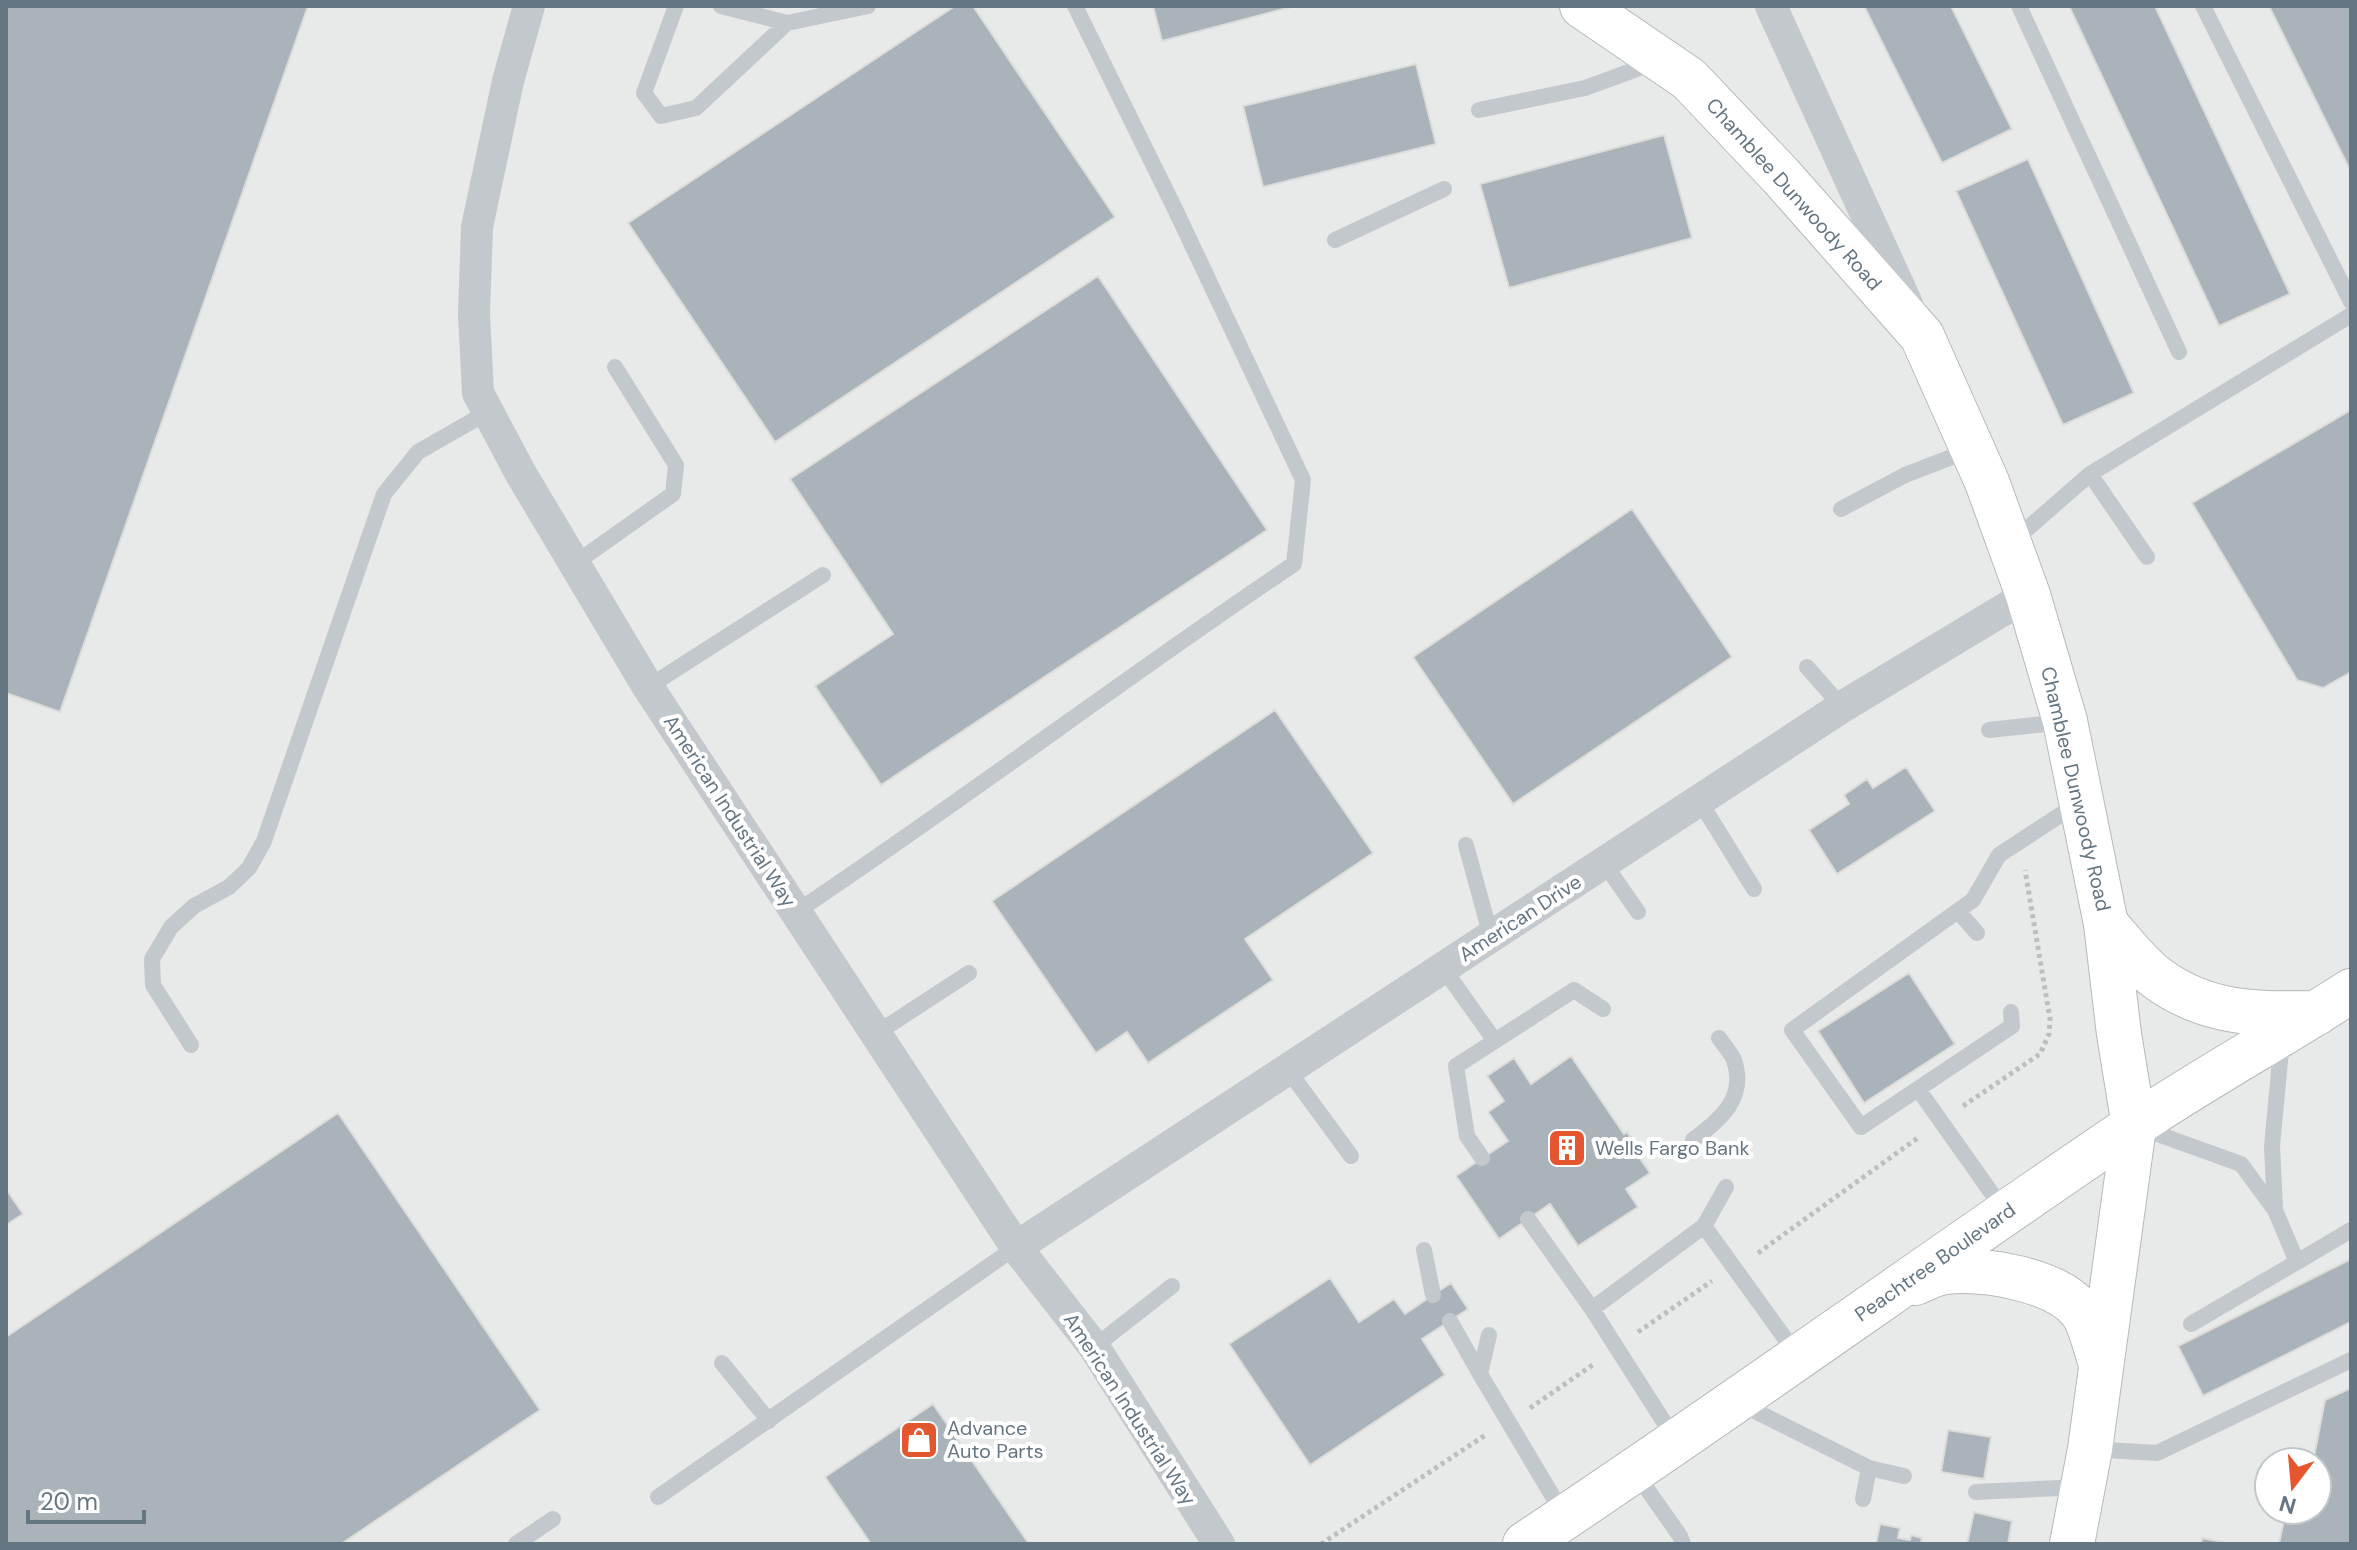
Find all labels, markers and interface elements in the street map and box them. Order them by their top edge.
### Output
street label: Chamblee Dunwoody Road [1701,92,1887,296]
street label: Chamblee Dunwoody Road [2035,664,2117,914]
street label: American Industrial Way [658,710,802,912]
street label: American Drive [1454,869,1586,967]
building icon: Wells Fargo Bank [1546,1127,1588,1169]
place label: Wells Fargo Bank [1595,1135,1749,1161]
street label: Peachtree Boulevard [1850,1197,2020,1327]
street label: American Industrial Way [1058,1308,1202,1510]
place label: Advance Auto Parts [947,1415,1044,1464]
shop icon: Advance Auto Parts [898,1419,940,1461]
north arrow [2253,1446,2333,1526]
scale bar [28,1474,144,1524]
text: 20 m [40,1486,98,1517]
text: N [2276,1489,2299,1521]

